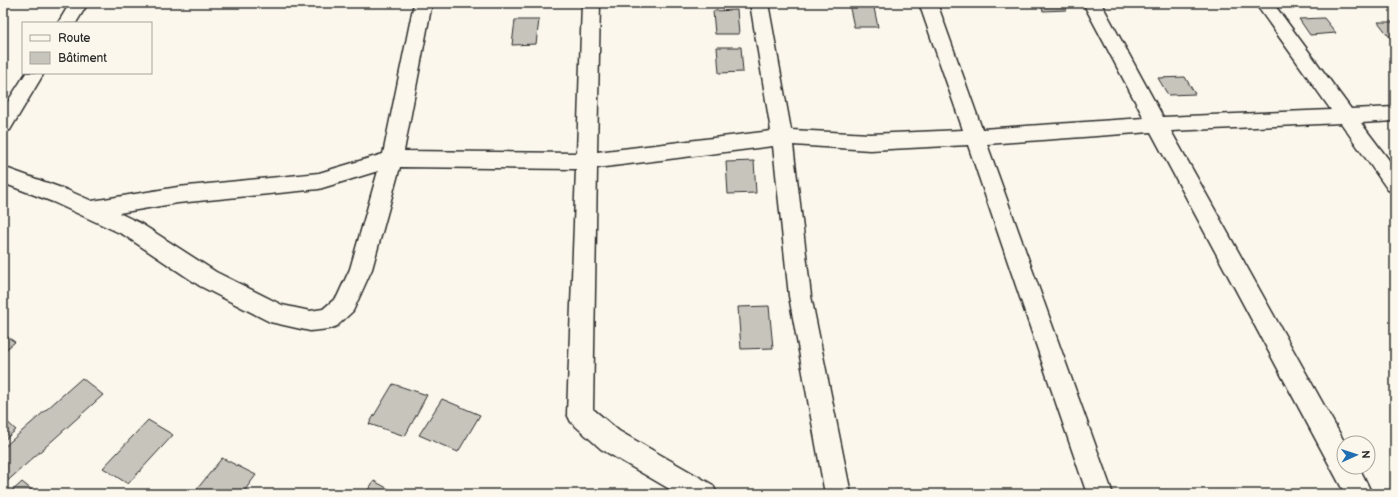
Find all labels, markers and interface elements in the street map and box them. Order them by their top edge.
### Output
legend [22,22,152,74]
text: Route [58,31,90,46]
text: Bâtiment [58,51,107,66]
north arrow [1336,435,1376,475]
text: N [1359,450,1372,459]

